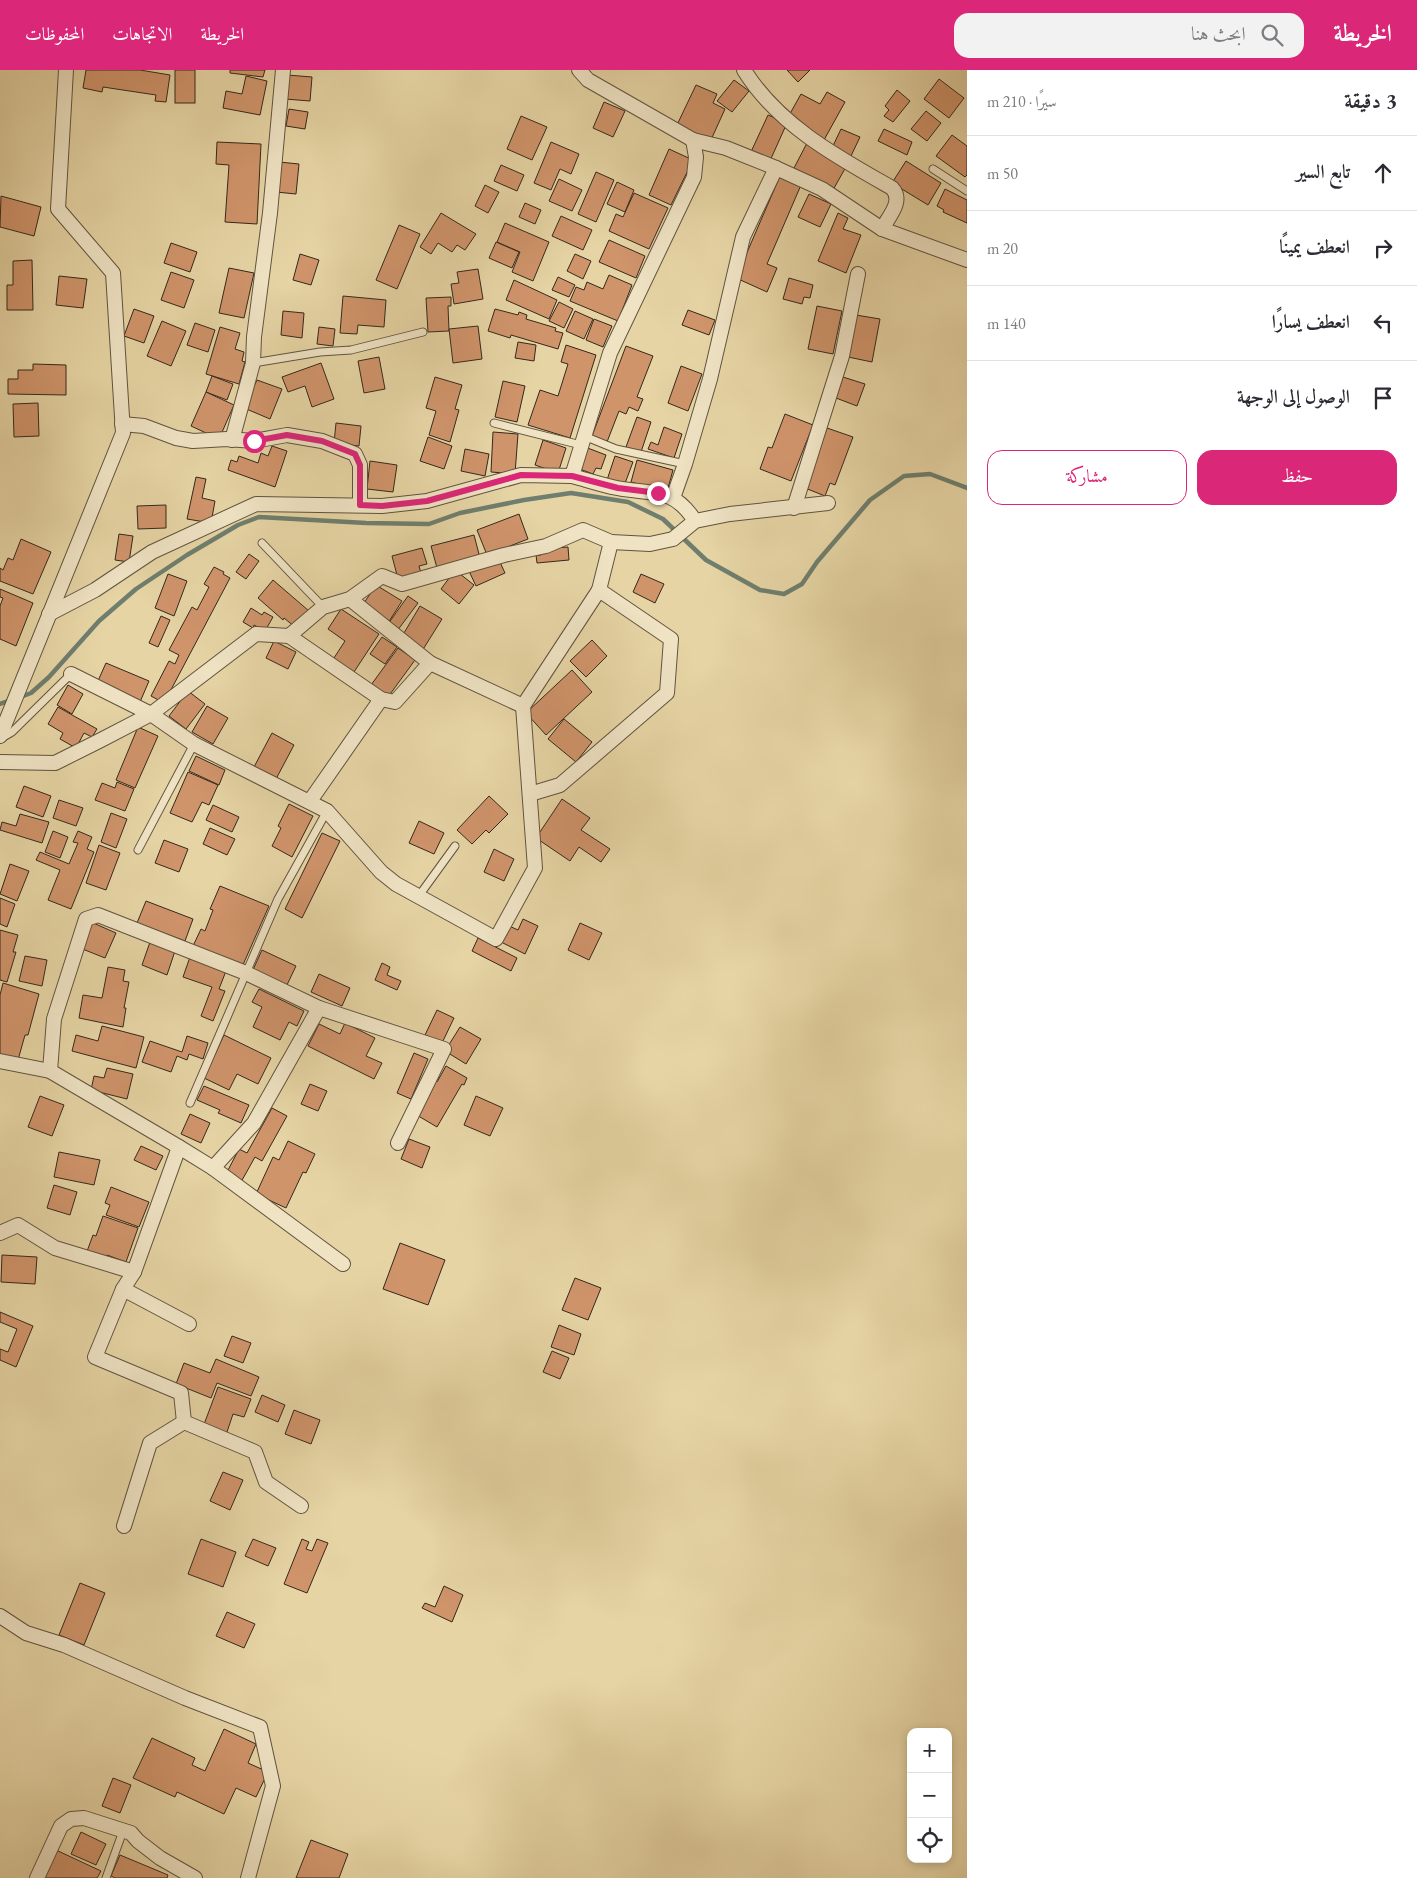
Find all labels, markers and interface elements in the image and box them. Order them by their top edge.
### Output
search box [954,13,1304,58]
text: الخريطة [1334,17,1392,48]
text: ابحث هنا [1191,21,1246,46]
icon: search [1258,21,1286,49]
text: المحفوظات [25,22,84,45]
text: الاتجاهات [112,22,172,45]
text: الخريطة [200,22,244,45]
text: 3 دقيقة [1344,87,1397,114]
text: سيرًا · 210 m [987,91,1057,112]
text: تابع السير [1296,159,1350,184]
icon: ahead [1369,159,1397,187]
text: 50 m [987,163,1018,184]
text: انعطف يمينًا [1279,234,1350,259]
icon: right [1369,234,1397,262]
text: 20 m [987,238,1018,259]
text: انعطف يسارًا [1272,309,1350,334]
icon: left [1369,309,1397,337]
text: 140 m [987,313,1026,334]
text: الوصول إلى الوجهة [1237,384,1350,409]
icon: arrive [1369,384,1397,412]
route start [243,430,266,453]
button: مشاركة [987,450,1187,505]
button: حفظ [1197,450,1397,505]
route end [647,482,670,505]
map controls [907,1728,952,1863]
button: + [907,1728,952,1773]
button: − [907,1773,952,1818]
button: locate [907,1818,952,1863]

